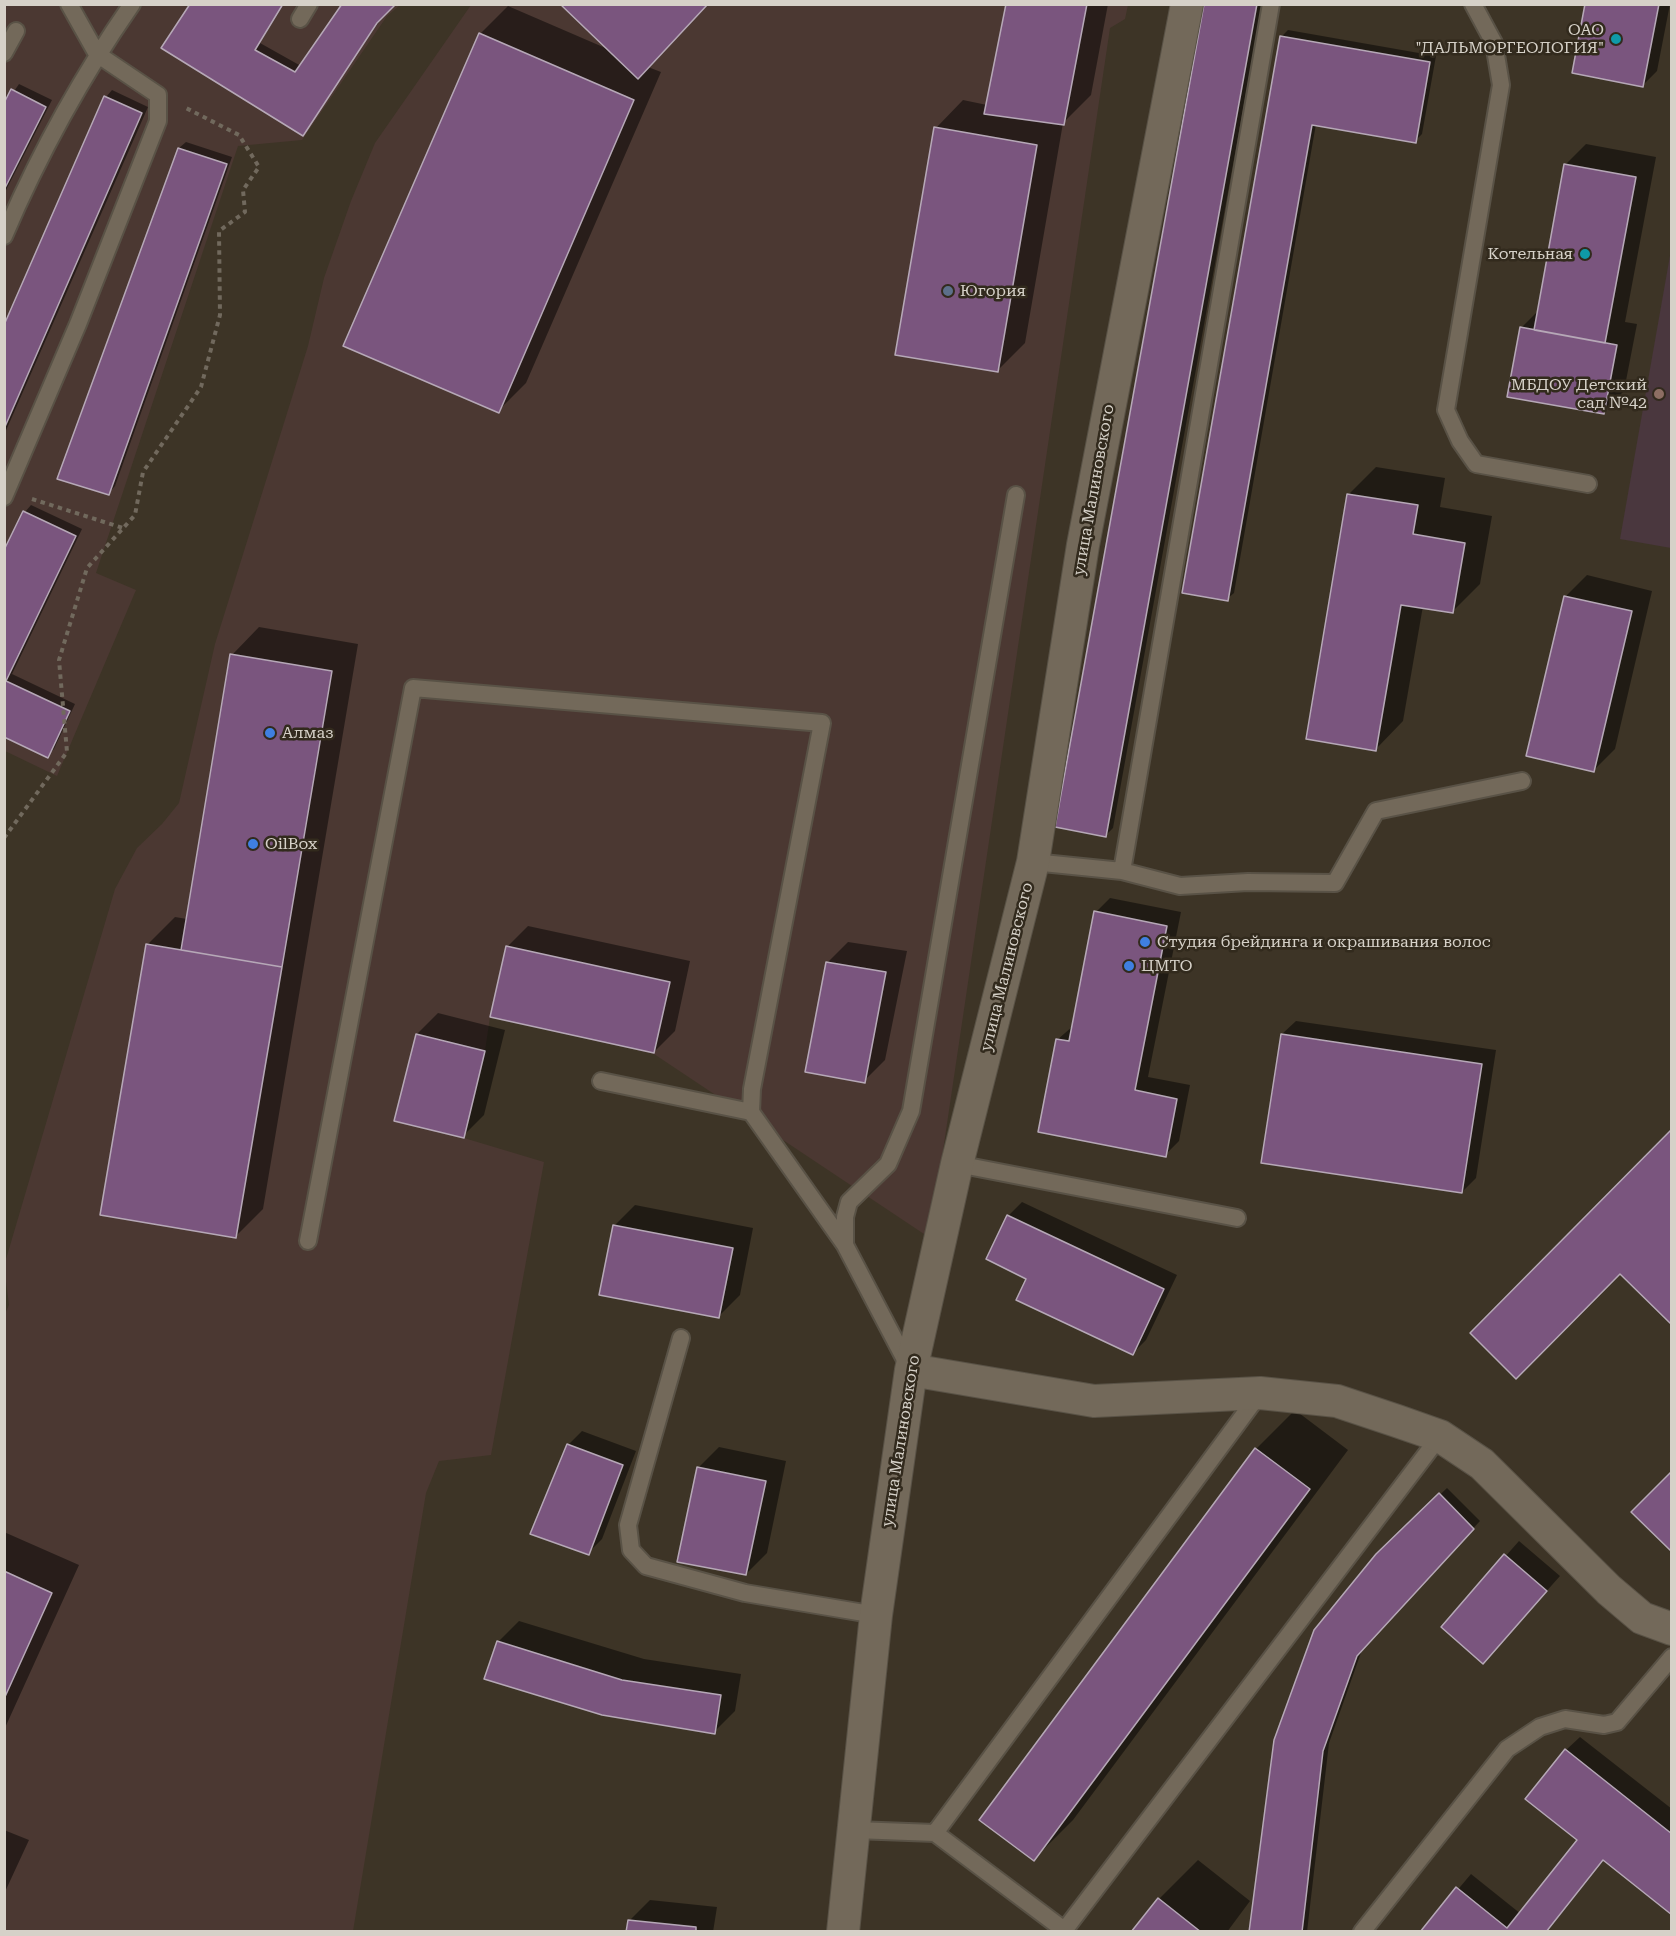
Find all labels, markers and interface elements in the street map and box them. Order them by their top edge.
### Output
place label: ОАО "ДАЛЬМОРГЕОЛОГИЯ" [1416,20,1604,58]
marker: ОАО "ДАЛЬМОРГЕОЛОГИЯ" [1609,32,1623,46]
place label: Котельная [1488,244,1573,264]
marker: Котельная [1578,247,1592,261]
place label: Югория [960,281,1026,301]
marker: Югория [941,284,955,298]
place label: МБДОУ Детский сад №42 [1511,375,1647,413]
marker: МБДОУ Детский сад №42 [1652,387,1666,401]
street label: улица Малиновского [1069,403,1119,577]
place label: Алмаз [282,723,334,743]
marker: Алмаз [263,726,277,740]
place label: OilBox [265,834,317,854]
marker: OilBox [246,837,260,851]
street label: улица Малиновского [977,881,1037,1053]
place label: Студия брейдинга и окрашивания волос [1157,932,1491,952]
marker: Студия брейдинга и окрашивания волос [1138,935,1152,949]
place label: ЦМТО [1141,956,1193,976]
marker: ЦМТО [1122,959,1136,973]
street label: улица Малиновского [878,1354,924,1528]

